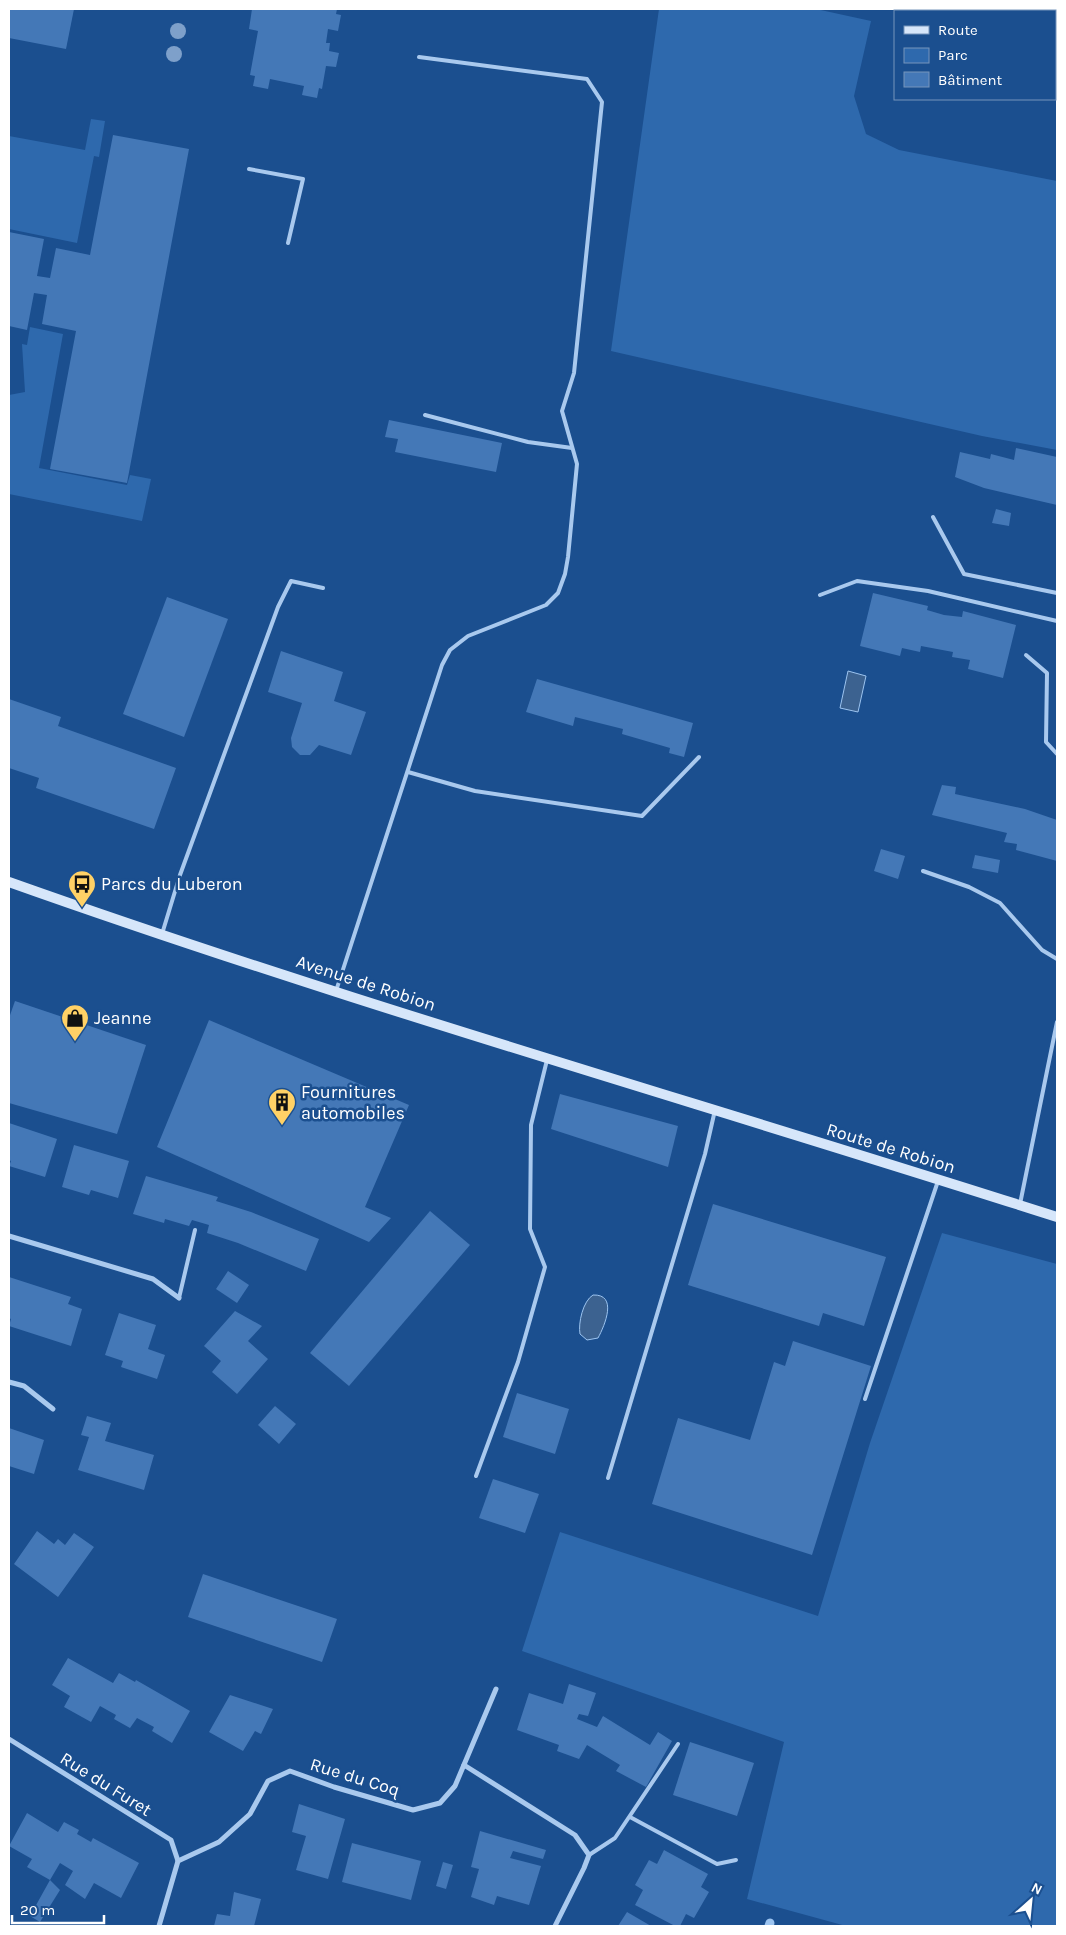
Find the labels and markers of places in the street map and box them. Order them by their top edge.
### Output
bus stop icon: Parcs du Luberon [67,869,97,908]
place label: Parcs du Luberon [101,873,243,895]
shop icon: Jeanne [60,1003,90,1042]
place label: Jeanne [94,1007,151,1029]
place label: Fournitures automobiles [301,1081,405,1124]
building icon: Fournitures automobiles [267,1087,297,1126]

